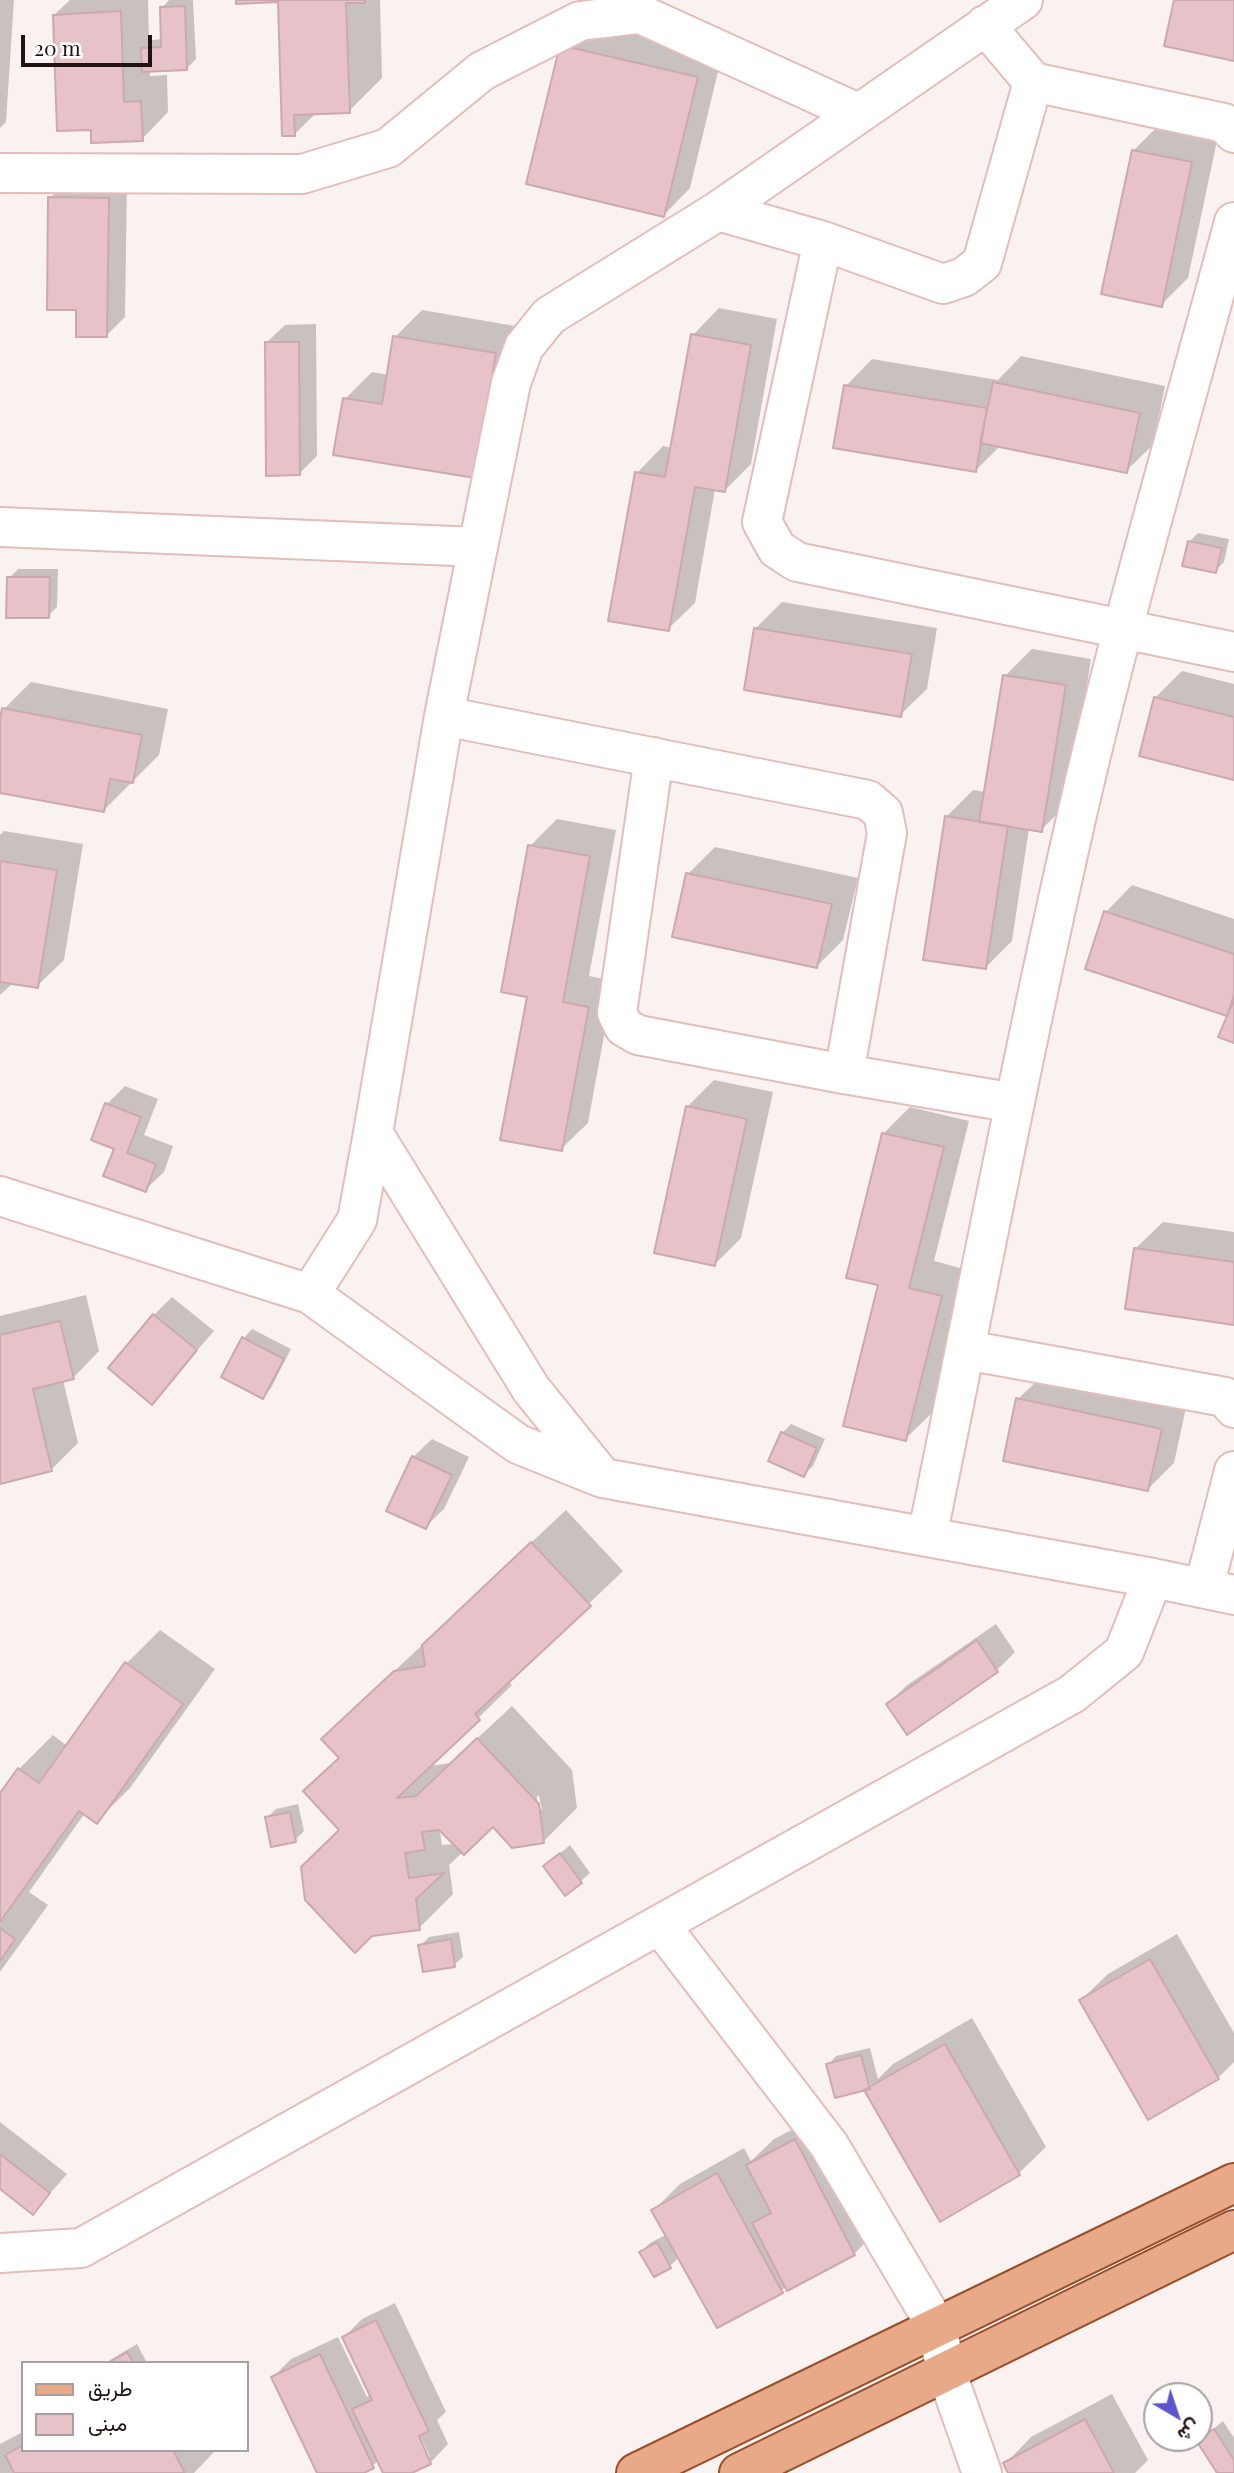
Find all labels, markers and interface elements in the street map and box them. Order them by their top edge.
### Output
scale bar [24,21,156,65]
text: 20 m [34,33,81,61]
legend [21,2361,248,2452]
text: طريق [88,2373,133,2401]
north arrow [1143,2382,1213,2452]
text: مبنى [88,2408,127,2436]
text: ش [1173,2414,1207,2449]

